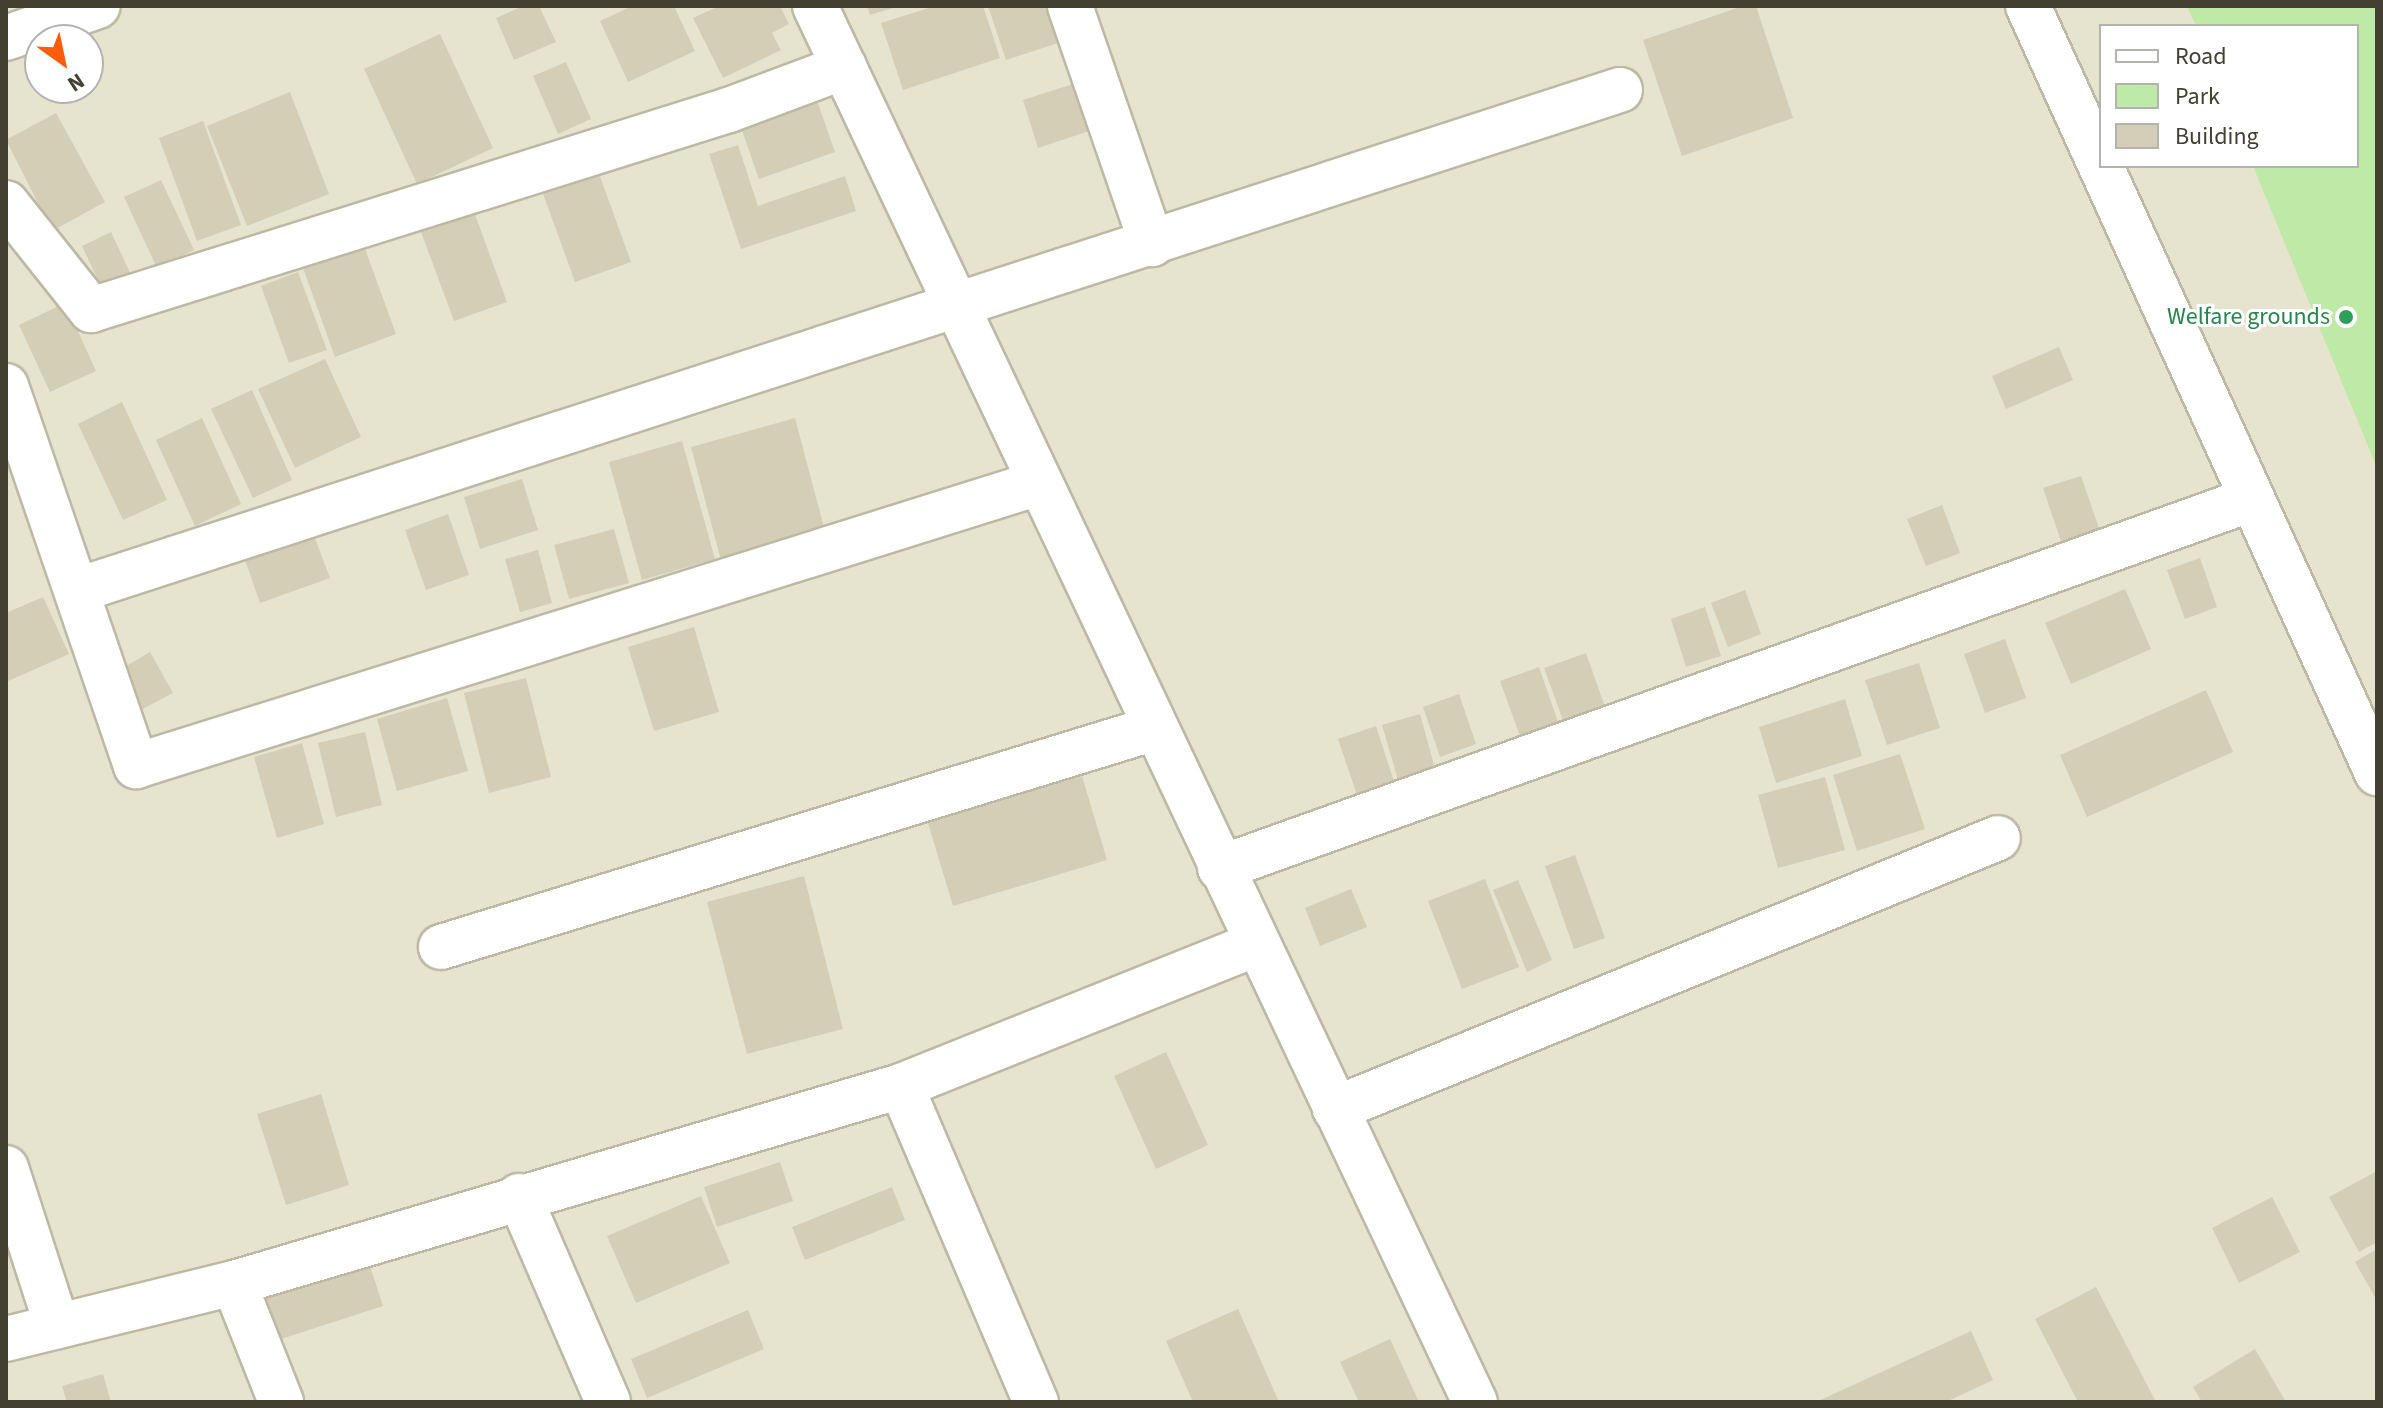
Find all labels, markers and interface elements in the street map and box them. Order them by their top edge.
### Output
north arrow [24,24,104,104]
legend [2099,24,2359,168]
text: Road [2175,39,2227,74]
text: N [61,65,91,100]
text: Park [2175,79,2220,114]
text: Building [2175,119,2259,154]
place label: Welfare grounds [2167,303,2330,331]
marker: Welfare grounds [2337,308,2355,326]

